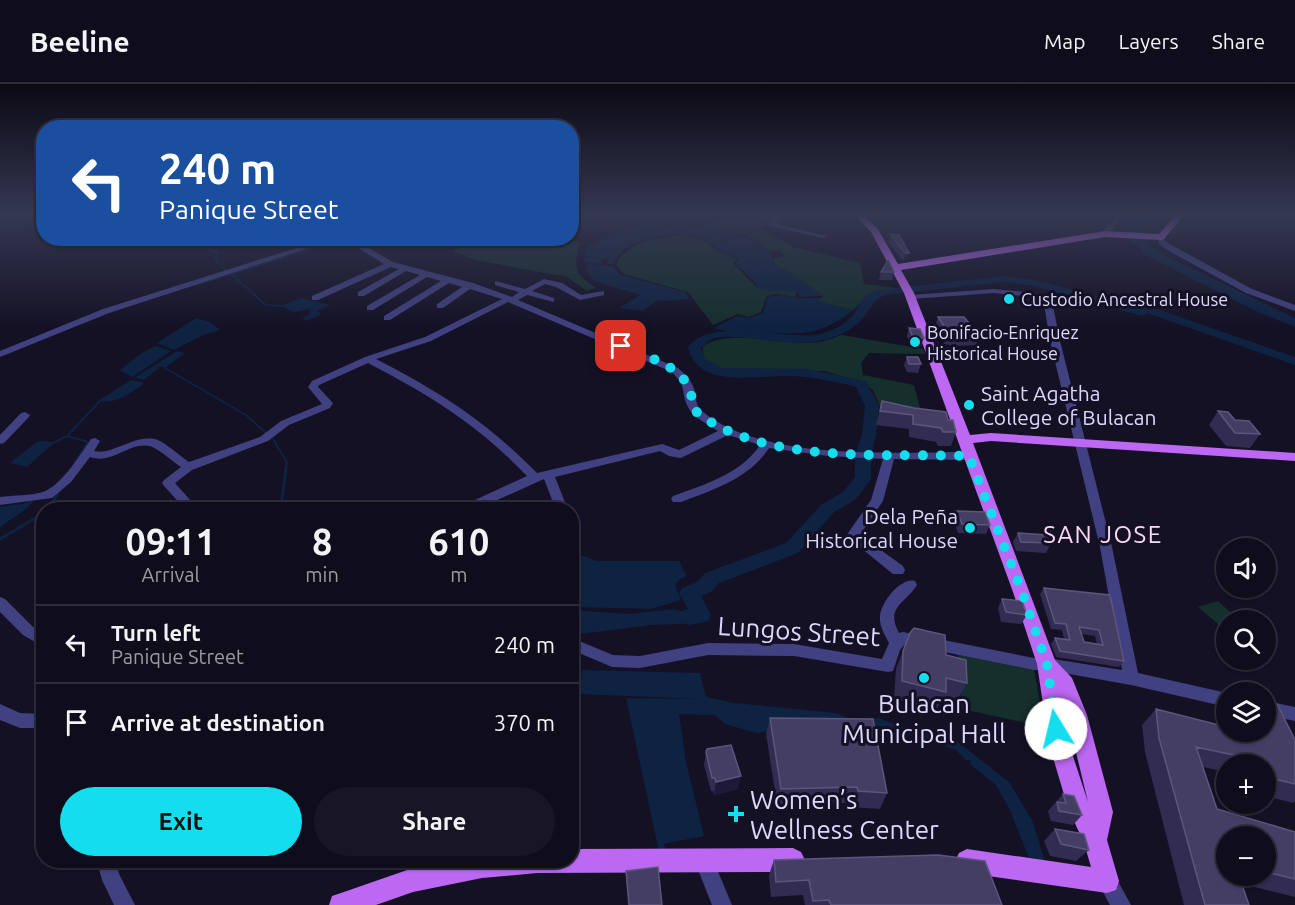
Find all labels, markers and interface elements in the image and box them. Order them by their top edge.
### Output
text: Beeline [30,26,130,57]
text: Map [1044,29,1085,53]
text: Layers [1118,29,1179,53]
text: Share [1212,29,1265,53]
icon: left [60,144,138,222]
text: 240 m [159,145,276,192]
text: Panique Street [159,194,338,224]
place label: Custodio Ancestral House [1021,289,1228,309]
marker: Custodio Ancestral House [1002,292,1016,306]
pin [595,320,646,371]
place label: Bonifacio-Enriquez Historical House [927,322,1079,363]
icon: arrive [604,329,637,362]
marker: Bonifacio-Enriquez Historical House [908,335,922,349]
place label: Saint Agatha College of Bulacan [981,381,1156,429]
marker: Saint Agatha College of Bulacan [962,398,976,412]
place label: Dela Peña Historical House [805,504,958,552]
text: 09:11 [126,521,216,562]
text: 8 [312,521,332,562]
text: 610 [428,521,489,562]
marker: Dela Peña Historical House [963,521,977,535]
district label: SAN JOSE [1043,521,1163,548]
map controls [1216,538,1276,886]
button: sound [1216,538,1276,598]
text: Arrival [142,563,200,586]
text: min [305,563,339,586]
text: m [450,563,468,586]
button: search [1216,610,1276,670]
street label: Lungos Street [717,611,881,651]
text: Turn left [111,620,201,645]
icon: left [60,628,93,661]
text: 240 m [494,632,555,657]
text: Panique Street [111,645,244,668]
marker: Bulacan Municipal Hall [917,671,931,685]
button: layers [1216,682,1276,742]
place label: Bulacan Municipal Hall [842,689,1006,748]
position arrow [1024,697,1088,761]
icon: arrive [60,706,93,739]
text: Arrive at destination [111,710,325,735]
text: 370 m [494,710,555,735]
button: + [1216,754,1276,814]
place label: Women’s Wellness Center [750,785,939,844]
button: Exit [60,787,302,856]
button: Share [314,787,555,856]
marker: Women’s Wellness Center [727,805,745,823]
button: − [1216,826,1276,886]

